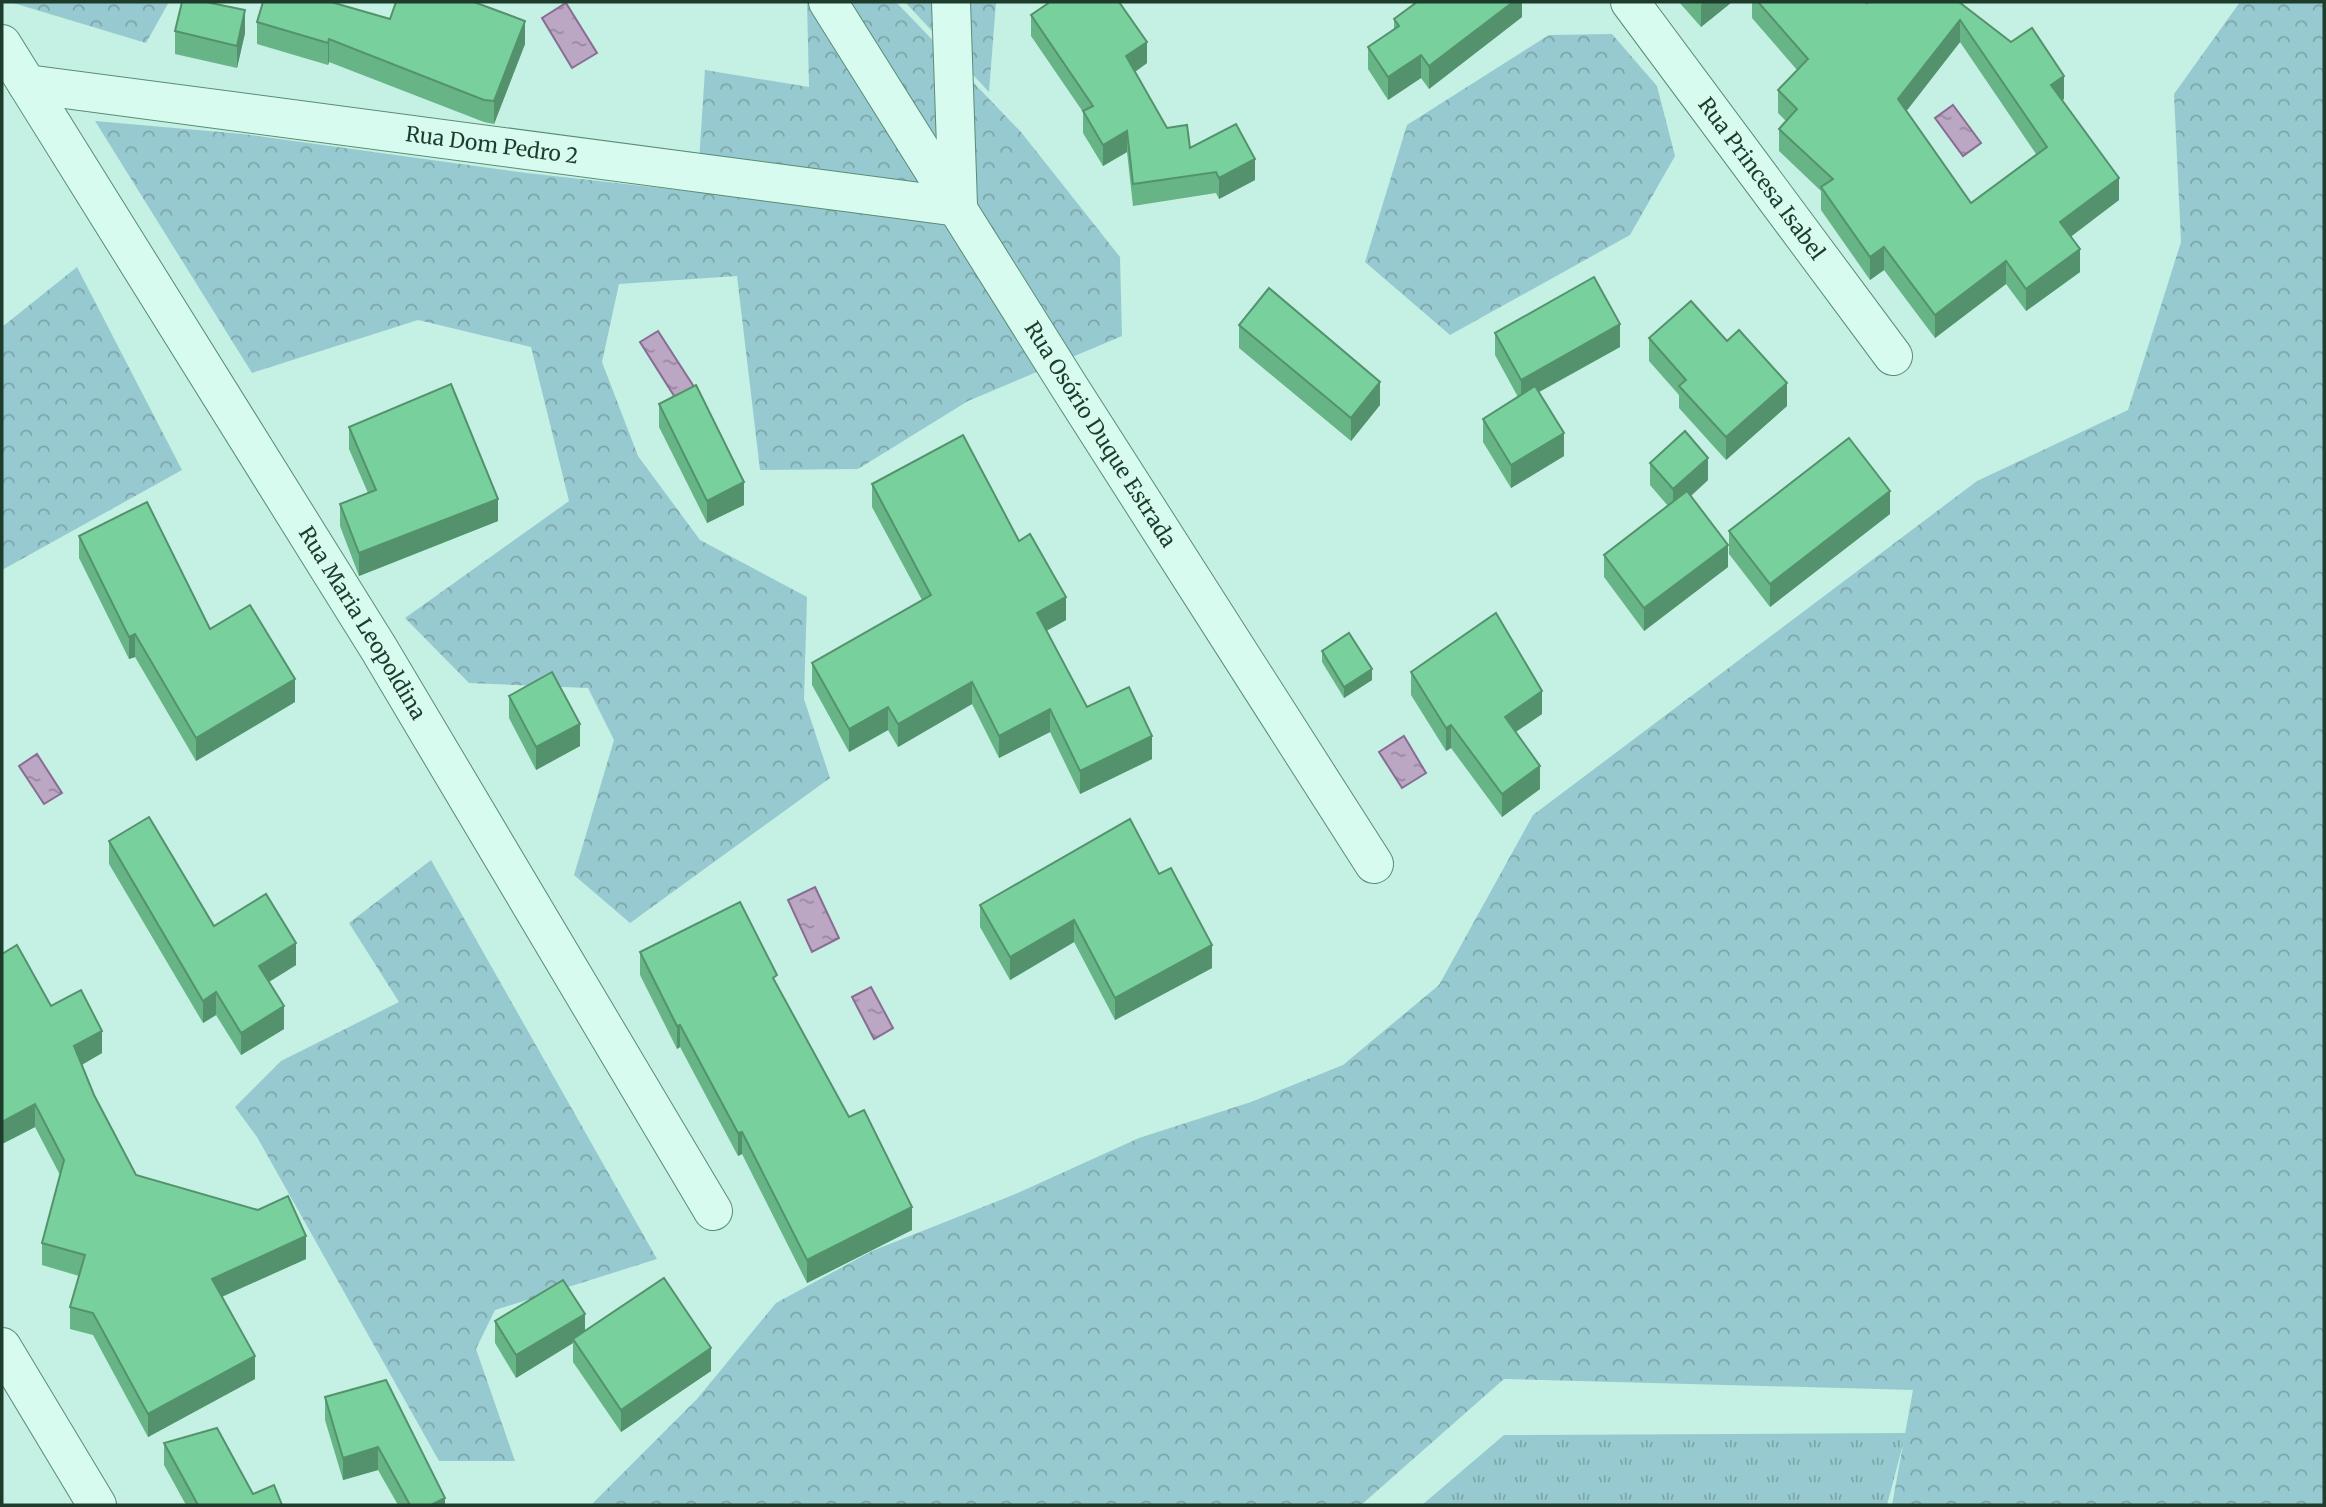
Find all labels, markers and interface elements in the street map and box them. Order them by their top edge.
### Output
street label: Rua Princesa Isabel [1692,92,1831,265]
street label: Rua Dom Pedro 2 [404,120,580,170]
street label: Rua Osório Duque Estrada [1019,316,1182,552]
street label: Rua Maria Leopoldina [293,521,432,725]

